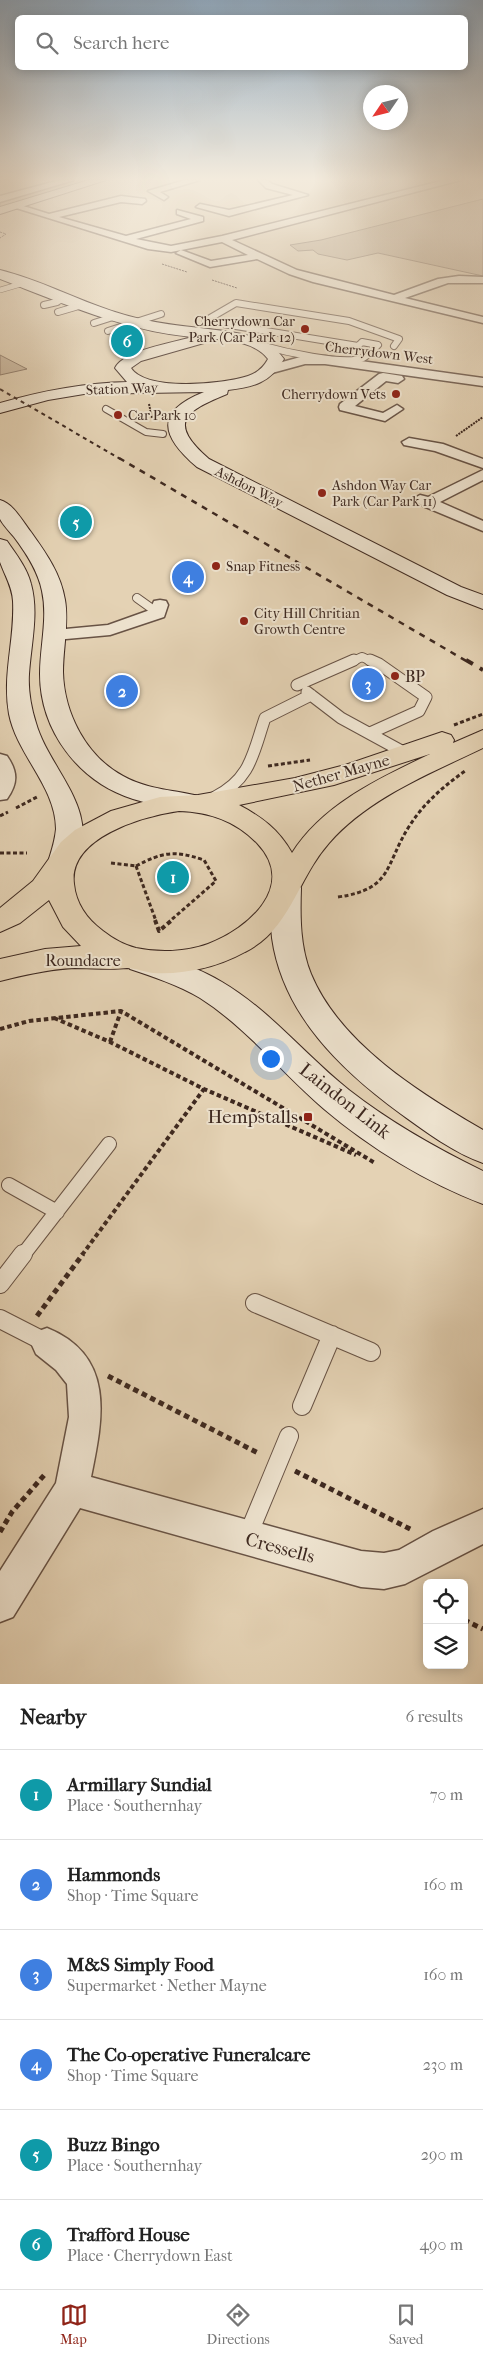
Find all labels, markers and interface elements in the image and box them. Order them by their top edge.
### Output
search box [15,15,468,70]
icon: search [33,29,61,57]
text: Search here [73,32,169,54]
north arrow [363,85,408,130]
place label: Cherrydown Car Park (Car Park 12) [188,313,295,346]
pin: 6 [111,322,143,360]
marker: Cherrydown Car Park (Car Park 12) [299,323,311,335]
street label: Cherrydown West [324,338,434,368]
street label: Station Way [86,379,159,399]
place label: Cherrydown Vets [282,386,386,403]
marker: Cherrydown Vets [390,388,402,400]
place label: Car Park 10 [128,407,196,424]
marker: Car Park 10 [112,409,124,421]
street label: Ashdon Way [211,462,286,512]
place label: Ashdon Way Car Park (Car Park 11) [331,477,436,510]
marker: Ashdon Way Car Park (Car Park 11) [316,487,328,499]
pin: 5 [60,503,92,541]
pin: 4 [172,558,204,596]
place label: Snap Fitness [226,558,300,575]
marker: Snap Fitness [210,560,222,572]
place label: City Hill Chritian Growth Centre [254,605,360,638]
marker: City Hill Chritian Growth Centre [238,615,250,627]
pin: 3 [352,665,384,703]
place label: BP [405,667,425,686]
marker: BP [389,670,401,682]
pin: 2 [106,672,138,710]
street label: Nether Mayne [290,750,392,796]
pin: 1 [157,858,189,896]
street label: Roundacre [45,951,121,970]
your location [258,1046,284,1072]
street label: Laindon Link [295,1059,395,1144]
place label: Hempstalls [208,1106,298,1128]
marker: Hempstalls [302,1111,314,1123]
street label: Cressells [243,1528,317,1568]
map controls [423,1579,468,1669]
button: locate [423,1579,468,1624]
button: layers [423,1624,468,1669]
text: Nearby [20,1705,86,1729]
text: 6 results [405,1707,463,1726]
text: Armillary Sundial [67,1774,212,1796]
text: 1 [33,1785,39,1804]
text: 70 m [430,1785,463,1804]
text: Place · Southernhay [67,1796,202,1815]
text: Hammonds [67,1864,160,1886]
text: 2 [32,1875,40,1894]
text: 160 m [423,1875,463,1894]
text: Shop · Time Square [67,1886,199,1905]
text: M&S Simply Food [67,1954,214,1976]
text: 3 [33,1965,39,1984]
text: 160 m [423,1965,463,1984]
text: Supermarket · Nether Mayne [67,1976,267,1995]
text: The Co-operative Funeralcare [67,2044,310,2066]
text: 4 [31,2055,41,2074]
text: 230 m [423,2055,463,2074]
text: Shop · Time Square [67,2066,199,2085]
text: Buzz Bingo [67,2134,160,2156]
text: 5 [33,2145,39,2164]
text: 290 m [421,2145,463,2164]
text: Place · Southernhay [67,2156,202,2175]
text: Trafford House [67,2224,190,2246]
text: 6 [32,2235,40,2254]
text: 490 m [420,2235,463,2254]
text: Place · Cherrydown East [67,2246,233,2265]
tab: Map [60,2301,88,2348]
tab: Directions [207,2301,270,2348]
tab: Saved [389,2301,423,2348]

